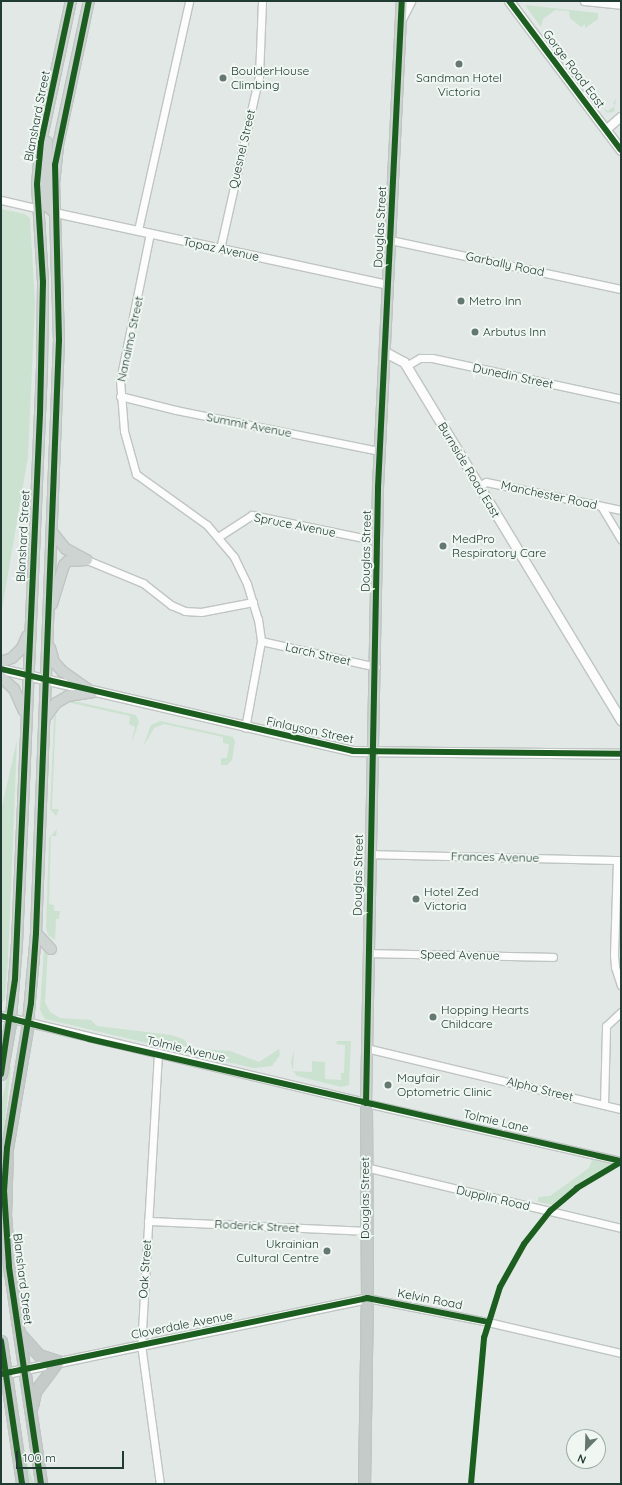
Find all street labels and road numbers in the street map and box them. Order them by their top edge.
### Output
street label: Gorge Road East [540,27,608,111]
street label: Blanshard Street [21,69,53,163]
street label: Quesnel Street [226,108,258,190]
street label: Douglas Street [371,186,389,268]
street label: Topaz Avenue [182,234,260,264]
street label: Garbally Road [464,249,546,279]
street label: Nanaimo Street [114,295,146,383]
street label: Dunedin Street [471,360,555,392]
street label: Summit Avenue [205,410,293,440]
street label: Burnside Road East [435,420,503,520]
street label: Manchester Road [500,478,598,512]
street label: Blanshard Street [13,490,33,582]
street label: Spruce Avenue [253,510,337,540]
street label: Douglas Street [358,510,374,592]
street label: Larch Street [284,639,352,669]
street label: Finlayson Street [265,714,355,746]
street label: Douglas Street [350,834,366,916]
street label: Frances Avenue [451,849,539,865]
street label: Speed Avenue [420,947,500,963]
street label: Tolmie Avenue [145,1033,227,1065]
street label: Alpha Street [505,1074,575,1104]
street label: Tolmie Lane [462,1106,530,1136]
street label: Douglas Street [358,1157,372,1239]
street label: Dupplin Road [455,1183,531,1213]
street label: Roderick Street [214,1217,300,1235]
street label: Blanshard Street [10,1232,36,1326]
street label: Oak Street [136,1239,154,1299]
street label: Kelvin Road [396,1286,464,1312]
street label: Cloverdale Avenue [130,1308,234,1342]

